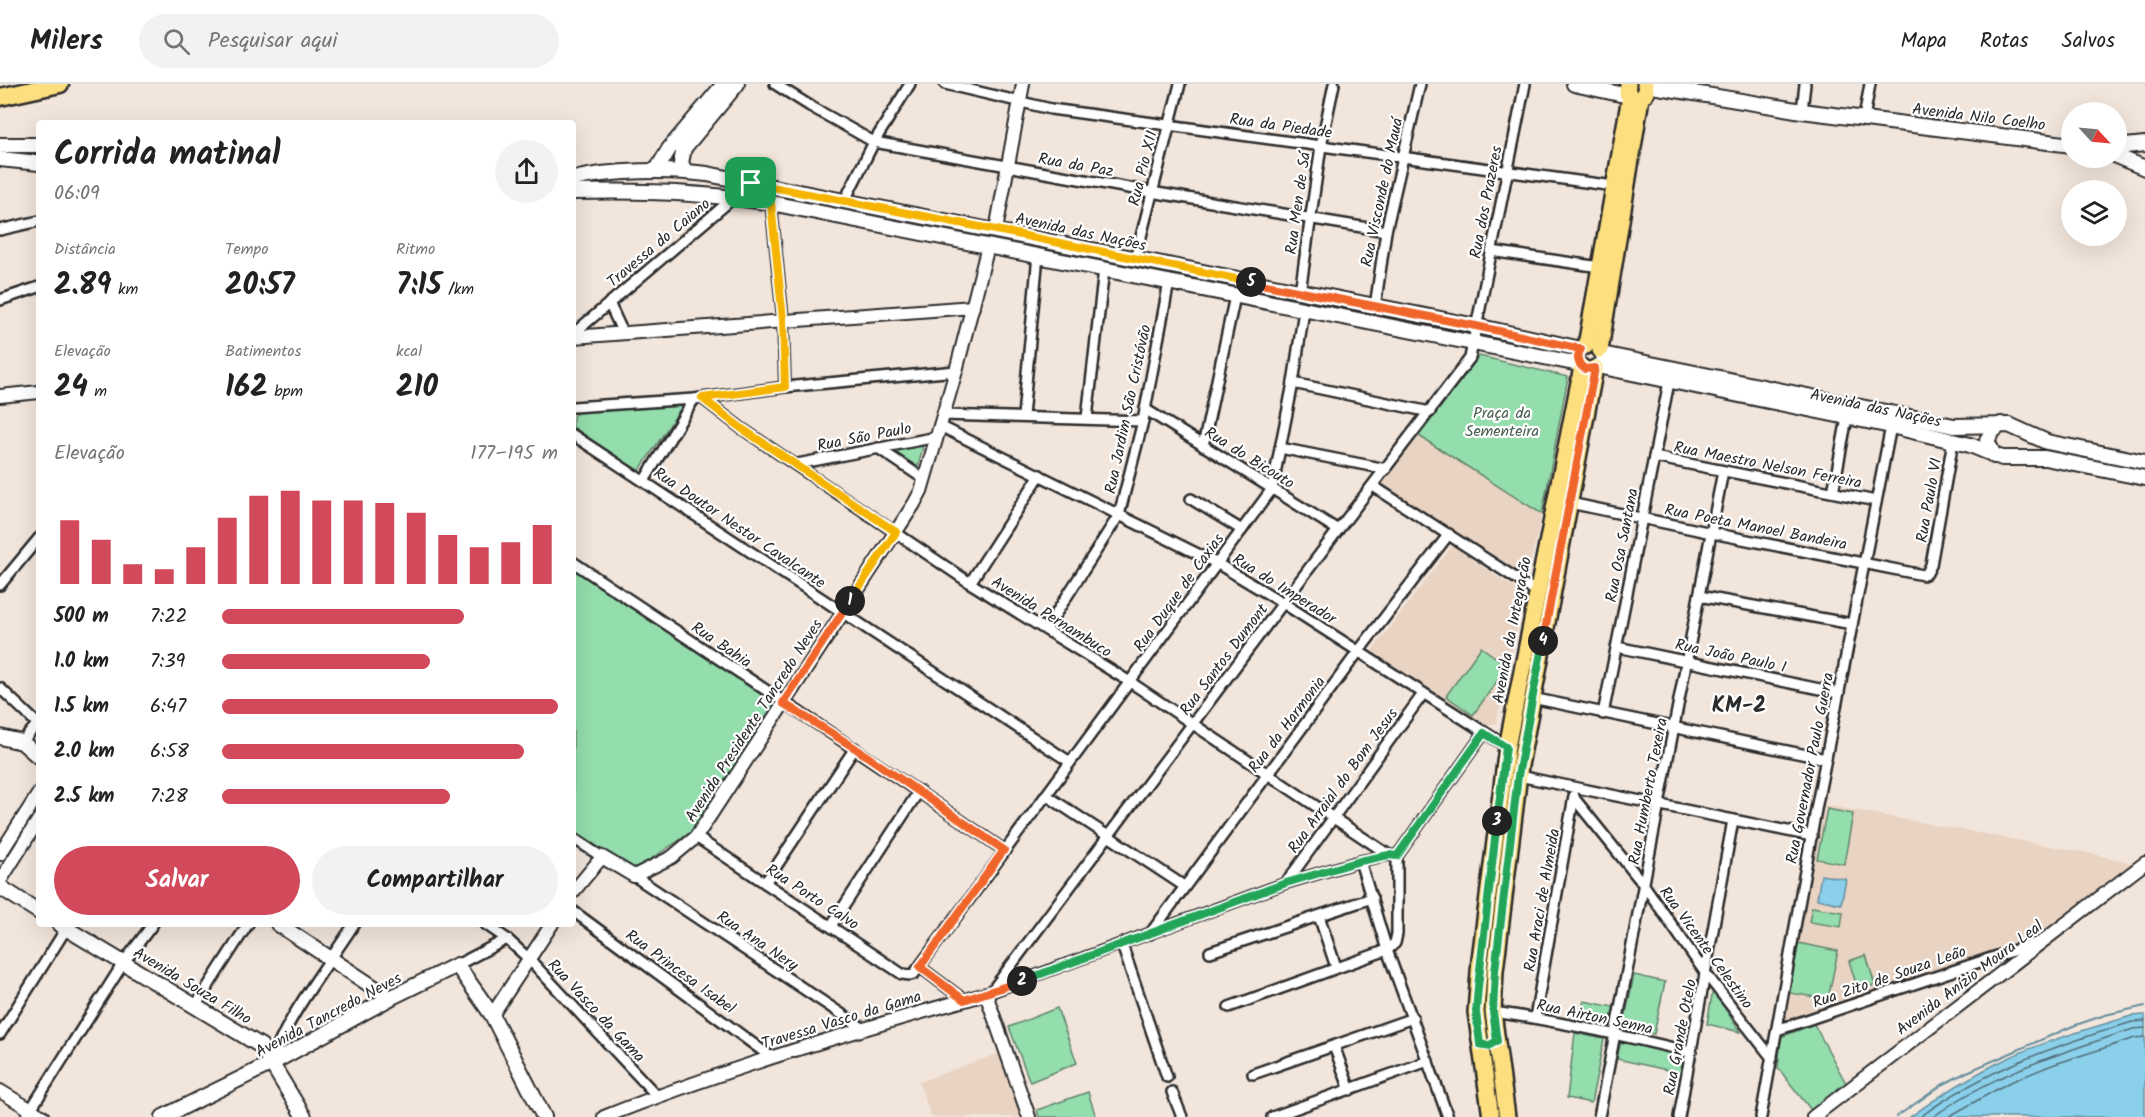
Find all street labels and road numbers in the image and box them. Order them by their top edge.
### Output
street label: Avenida Nilo Coelho [1911,97,2047,138]
street label: Rua da Piedade [1228,107,1334,146]
street label: Rua Visconde do Mauá [1354,114,1411,269]
street label: Rua Pio XII [1122,128,1165,209]
street label: Rua dos Prazeres [1463,144,1510,261]
street label: Rua da Paz [1036,147,1115,184]
street label: Rua Men de Sá [1279,149,1318,256]
street label: Travessa do Caiano [602,192,716,294]
street label: Avenida das Nações [1013,206,1149,259]
street label: Rua Jardim São Cristóvão [1098,322,1159,496]
street label: Avenida das Nações [1808,382,1944,435]
street label: Rua São Paulo [815,416,914,459]
street label: Rua do Bicouto [1199,421,1299,496]
street label: Rua Maestro Nelson Ferreira [1671,435,1864,496]
street label: Rua Paulo VI [1910,456,1949,545]
street label: Rua Doutor Nestor Cavalcante [648,461,830,595]
street label: Rua Osa Santana [1599,486,1646,604]
street label: Rua Poeta Manoel Bandeira [1662,497,1849,557]
street label: Rua Duque de Caxias [1128,528,1231,657]
street label: Rua do Imperador [1227,547,1343,632]
street label: Avenida da Integração [1486,555,1539,706]
street label: Avenida Pernambuco [986,570,1116,665]
street label: Rua Santos Dumont [1174,598,1275,721]
street label: Avenida Presidente Tancredo Neves [679,614,830,827]
street label: Rua Bahia [686,616,757,675]
street label: Rua João Paulo I [1673,632,1789,680]
street label: Rua Governador Paulo Guerra [1780,670,1841,866]
street label: Rua da Harmonia [1242,671,1332,779]
street label: Rua Arraial do Bom Jesus [1282,703,1405,859]
street label: Rua Humberto Texeira [1622,716,1675,867]
street label: Rua Araci de Almeida [1518,827,1567,974]
street label: Rua Porto Calvo [760,858,864,937]
street label: Rua Vicente Celestino [1653,881,1759,1014]
street label: Rua Ana Nery [711,905,804,978]
street label: Avenida Anízio Moura Leal [1891,914,2049,1042]
street label: Rua Princesa Isabel [620,924,741,1021]
street label: Rua Zito de Souza Leão [1809,939,1970,1015]
street label: Avenida Souza Filho [128,941,256,1032]
street label: Rua Vasco da Gama [541,953,651,1069]
street label: Avenida Tancredo Neves [251,966,407,1065]
street label: Rua Grande Otelo [1657,977,1704,1098]
street label: Travessa Vasco da Gama [758,984,924,1057]
street label: Rua Airton Senna [1534,993,1655,1042]

